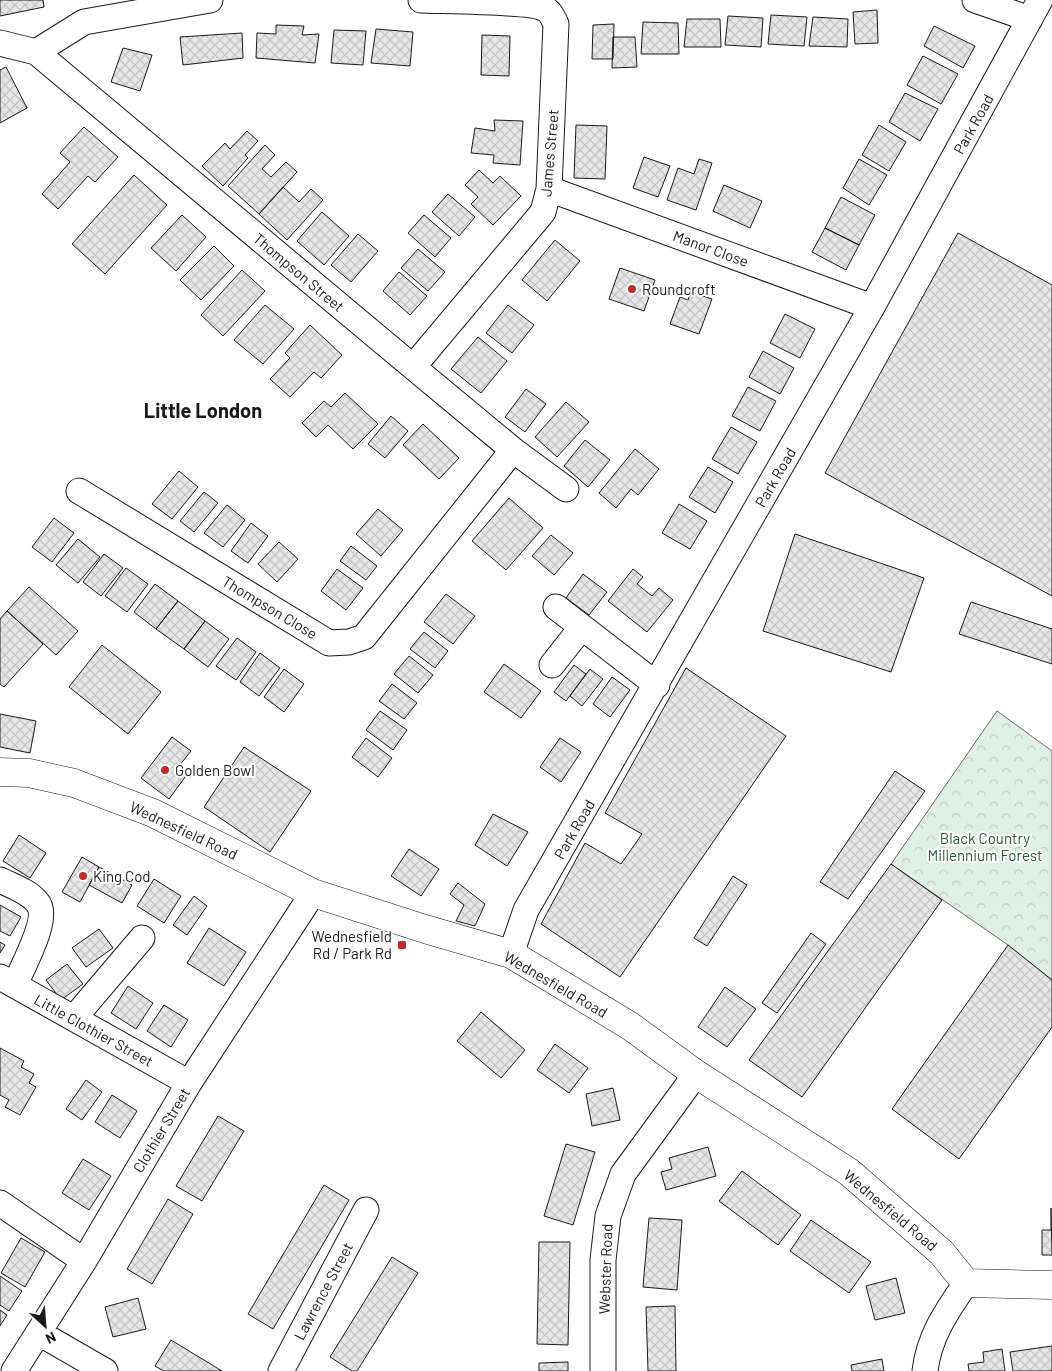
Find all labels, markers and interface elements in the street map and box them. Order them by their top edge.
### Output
street label: Park Road [949,91,997,157]
street label: James Street [536,109,562,197]
street label: Manor Close [671,226,751,270]
street label: Thompson Street [250,229,348,315]
place label: Roundcroft [642,280,716,298]
marker: Roundcroft [626,283,638,295]
district label: Little London [144,398,262,422]
street label: Park Road [751,444,799,510]
street label: Thompson Close [219,572,321,642]
place label: Golden Bowl [175,761,255,779]
marker: Golden Bowl [159,764,171,776]
street label: Park Road [550,796,598,862]
street label: Wednesfield Road [127,797,241,863]
park label: Black Country Millennium Forest [928,829,1042,864]
place label: King Cod [93,867,151,885]
marker: King Cod [77,870,89,882]
place label: Wednesfield Rd / Park Rd [312,927,392,962]
marker: Wednesfield Rd / Park Rd [396,939,408,951]
street label: Wednesfield Road [501,947,611,1021]
street label: Little Clothier Street [31,990,157,1070]
street label: Clothier Street [129,1084,193,1176]
street label: Wednesfield Road [841,1166,941,1254]
street label: Webster Road [594,1223,616,1315]
street label: Lawrence Street [290,1239,356,1343]
north arrow [20,1301,70,1351]
text: N [43,1328,59,1348]

